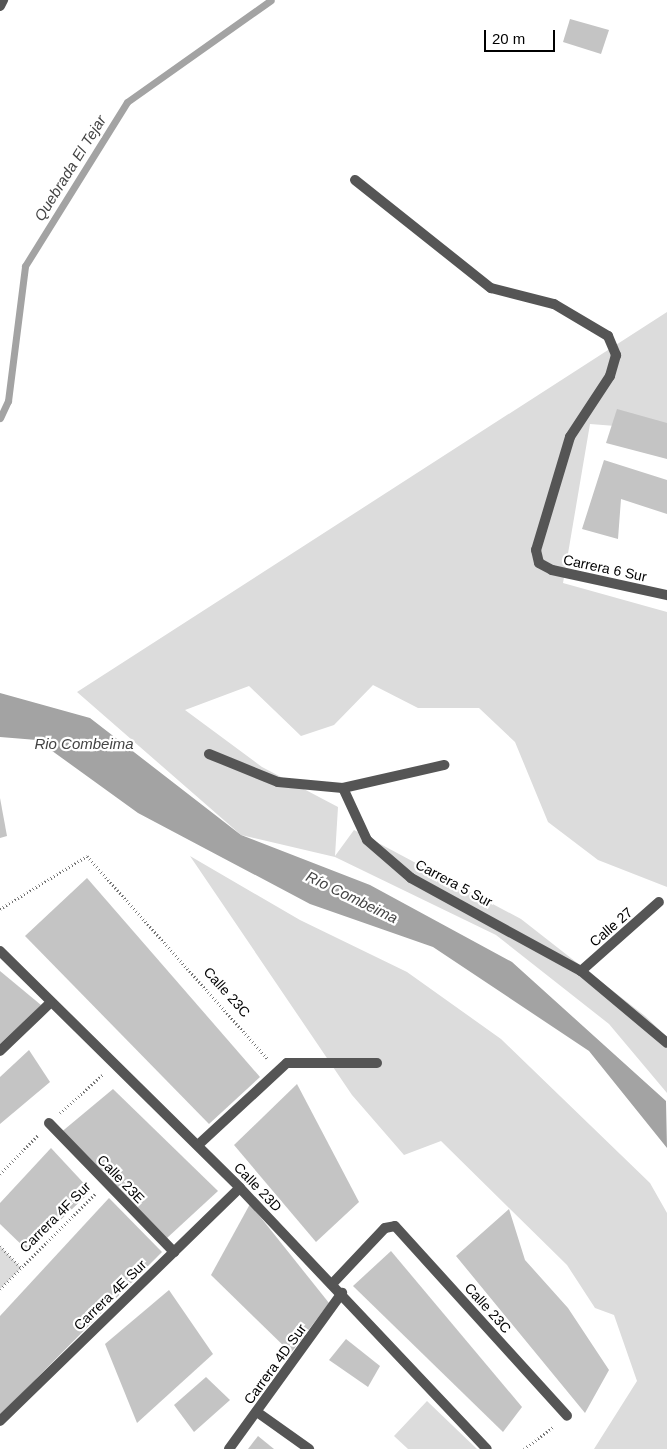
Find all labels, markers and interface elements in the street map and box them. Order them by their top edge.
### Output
scale bar [487,20,558,52]
text: 20 m [492,30,525,47]
water label: Quebrada El Tejar [30,112,110,224]
street label: Carrera 6 Sur [562,551,648,585]
water label: Rio Combeima [34,735,134,753]
street label: Carrera 5 Sur [413,856,495,910]
water label: Río Combeima [303,867,401,927]
street label: Calle 27 [586,904,636,950]
street label: Calle 23C [200,964,254,1020]
street label: Calle 23E [94,1151,148,1207]
street label: Calle 23D [231,1159,285,1215]
street label: Carrera 4F Sur [16,1178,94,1256]
street label: Carrera 4E Sur [70,1256,150,1334]
street label: Calle 23C [461,1280,515,1336]
street label: Carrera 4D Sur [240,1321,310,1407]

